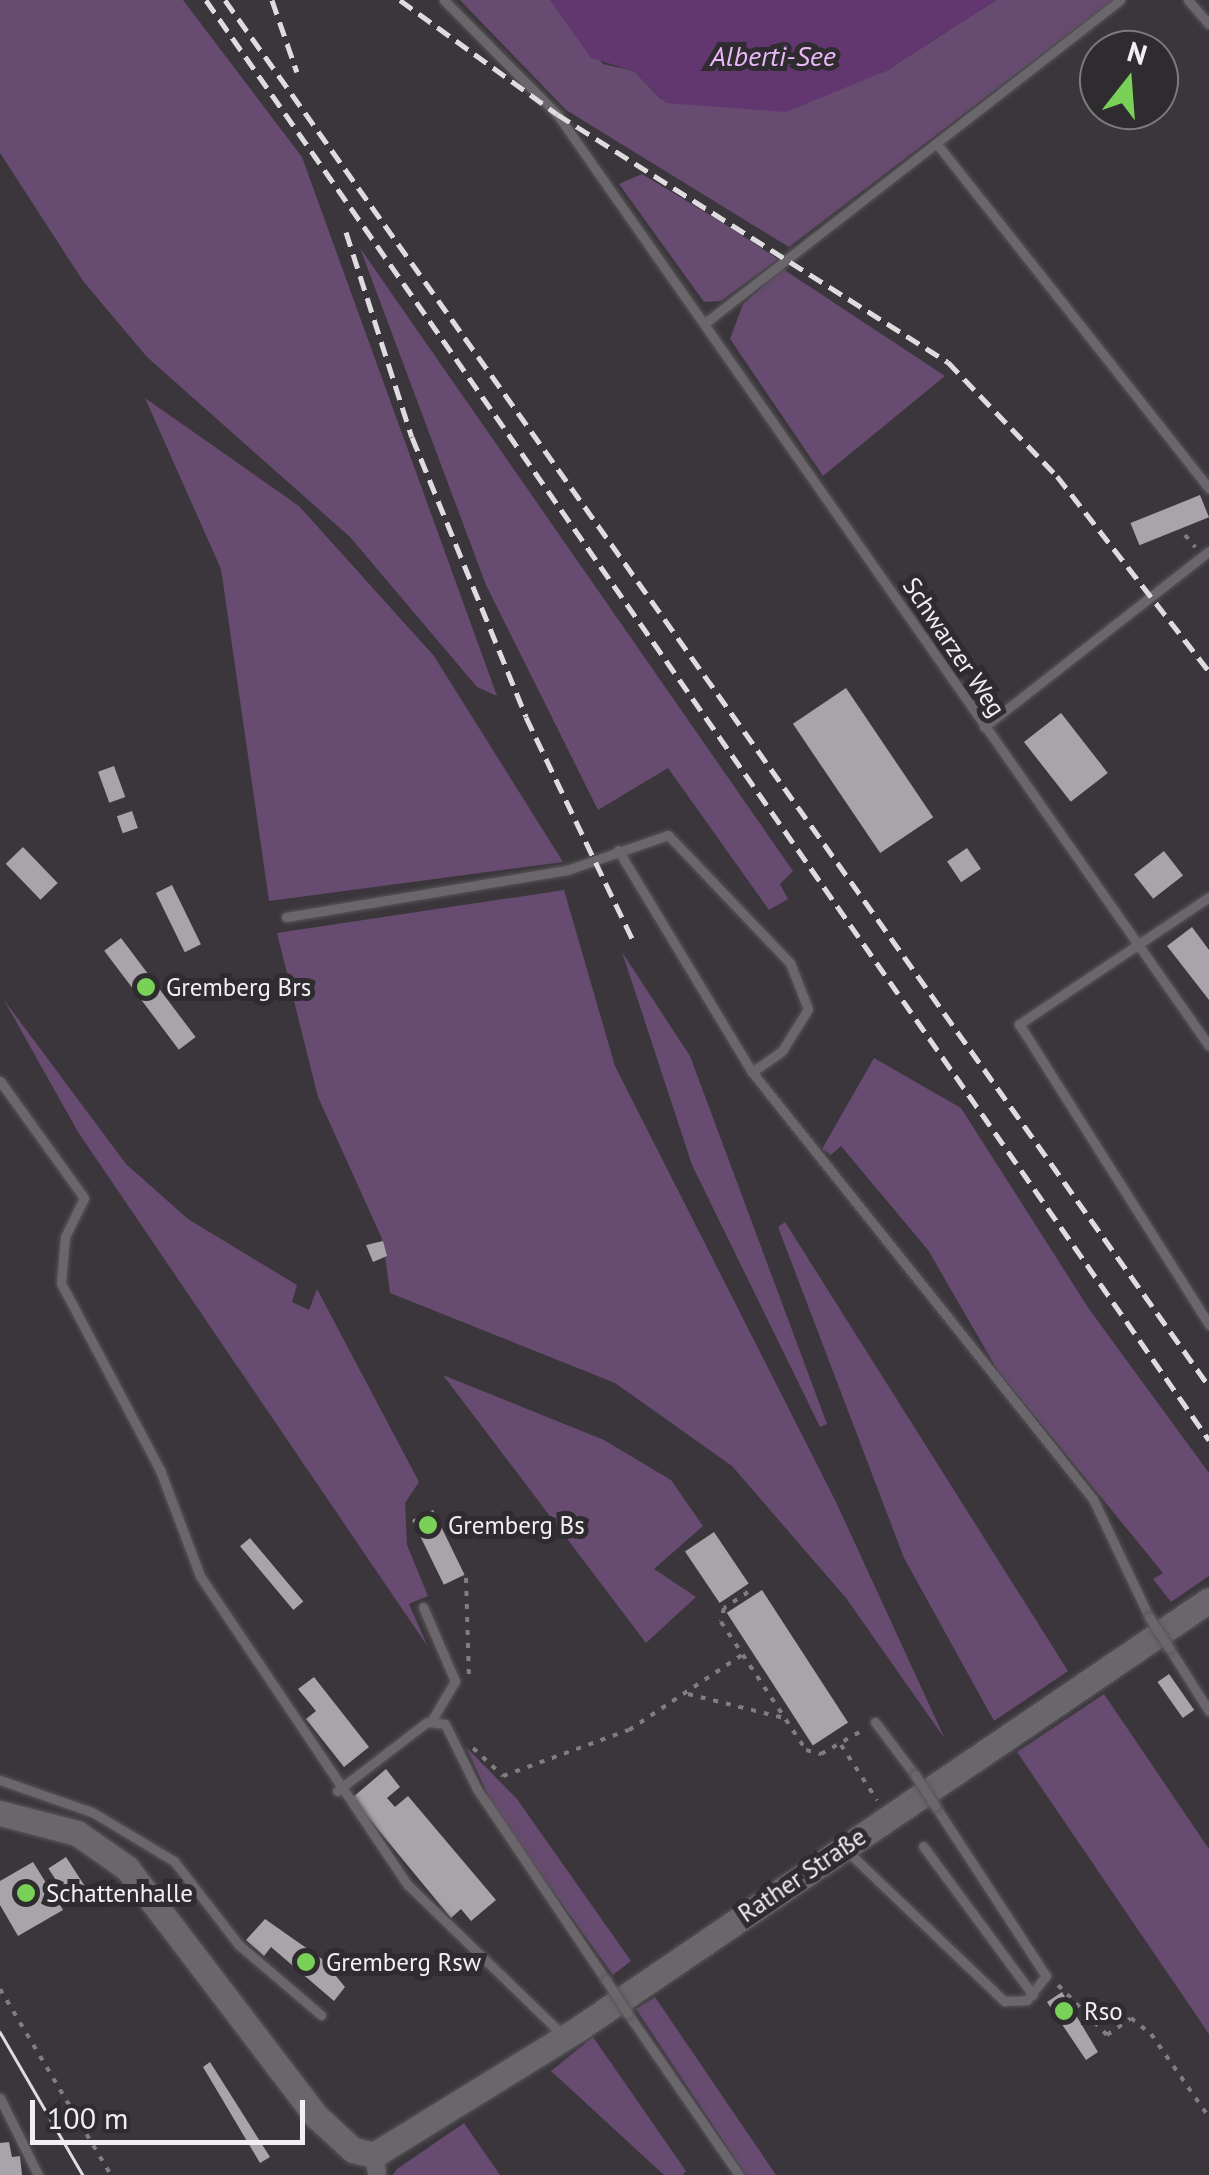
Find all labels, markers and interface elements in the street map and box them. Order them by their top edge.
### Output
north arrow [1079,30,1179,130]
text: N [1123,32,1152,73]
water label: Alberti-See [710,39,836,73]
street label: Schwarzer Weg [896,572,1012,722]
place label: Gremberg Brs [166,972,311,1002]
marker: Gremberg Brs [135,976,157,998]
place label: Gremberg Bs [448,1510,585,1540]
marker: Gremberg Bs [417,1514,439,1536]
street label: Rather Straße [733,1821,871,1929]
place label: Schattenhalle [46,1878,193,1908]
marker: Schattenhalle [15,1882,37,1904]
place label: Gremberg Rsw [326,1947,481,1977]
marker: Gremberg Rsw [295,1951,317,1973]
place label: Rso [1084,1996,1123,2026]
marker: Rso [1053,2000,1075,2022]
scale bar [35,2080,310,2142]
text: 100 m [47,2098,128,2137]

